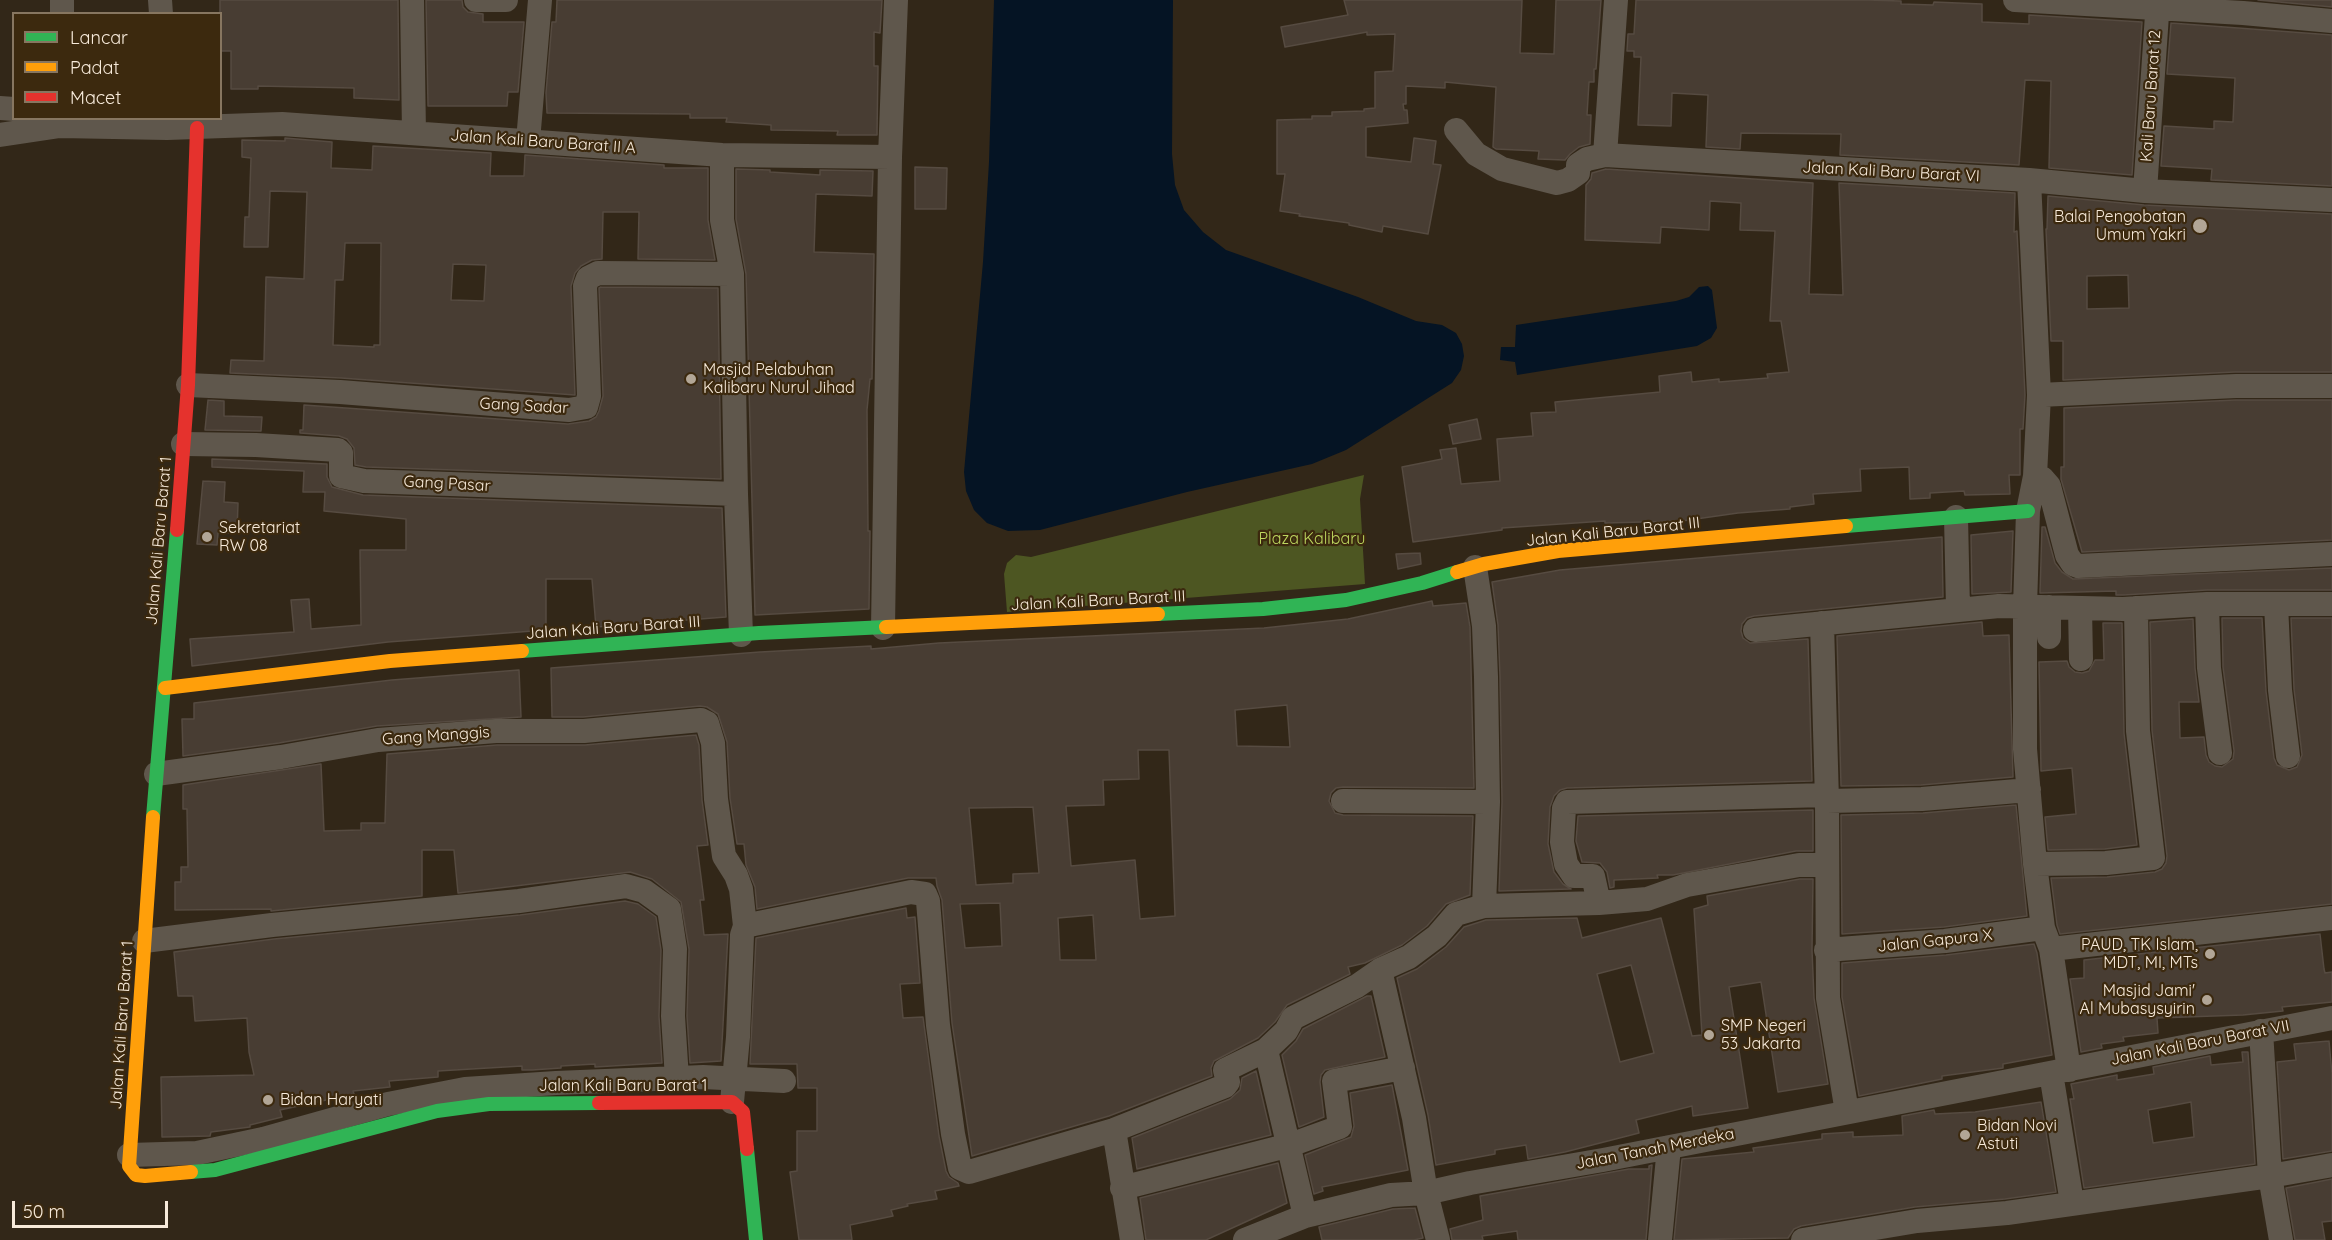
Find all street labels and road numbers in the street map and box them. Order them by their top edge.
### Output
street label: Kali Baru Barat 12 [2137,29,2165,163]
street label: Jalan Kali Baru Barat II A [450,126,636,158]
street label: Jalan Kali Baru Barat VI [1802,158,1980,186]
street label: Gang Sadar [479,394,569,418]
street label: Jalan Kali Baru Barat 1 [142,456,176,626]
street label: Gang Pasar [403,472,491,496]
street label: Jalan Kali Baru Barat III [1525,513,1701,551]
street label: Jalan Kali Baru Barat III [1010,587,1186,615]
street label: Jalan Kali Baru Barat III [525,612,701,644]
street label: Gang Manggis [382,723,490,749]
street label: Jalan Gapura X [1877,925,1993,957]
street label: Jalan Kali Baru Barat 1 [107,940,137,1110]
street label: Jalan Kali Baru Barat VII [2109,1016,2291,1070]
street label: Jalan Kali Baru Barat 1 [538,1076,708,1096]
street label: Jalan Tanah Merdeka [1574,1124,1736,1174]

